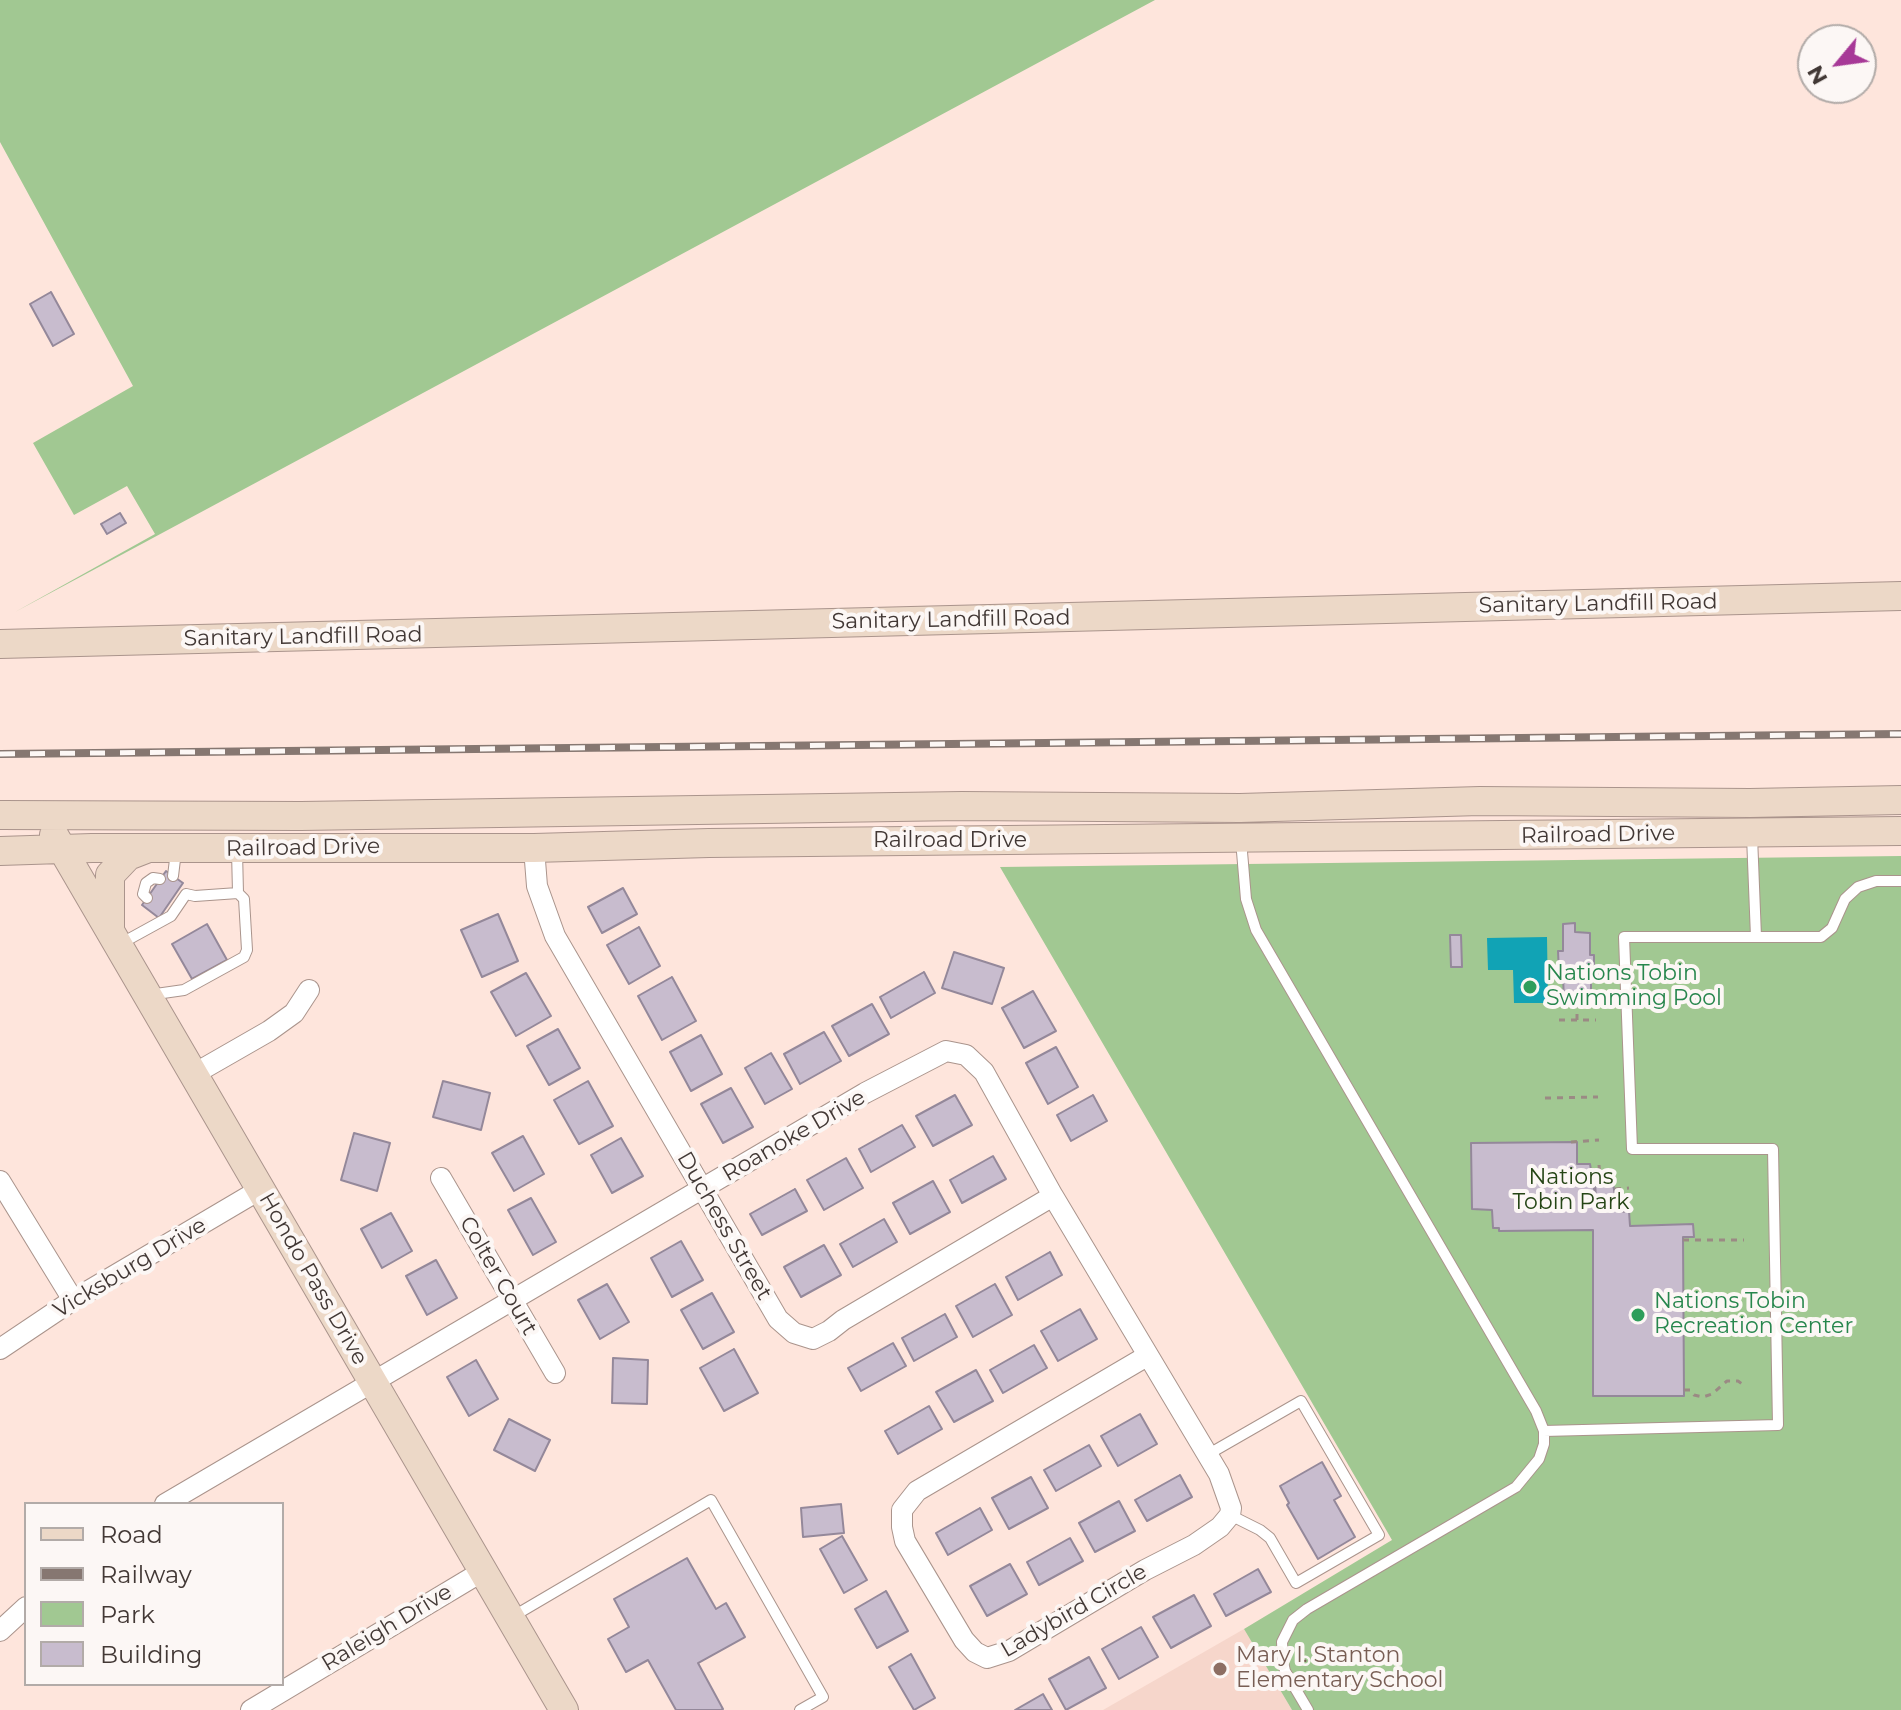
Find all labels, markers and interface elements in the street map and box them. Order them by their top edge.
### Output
north arrow [1797,24,1877,104]
text: N [1801,61,1833,89]
street label: Sanitary Landfill Road [1478,589,1718,619]
street label: Sanitary Landfill Road [831,605,1071,635]
street label: Sanitary Landfill Road [183,622,423,652]
street label: Railroad Drive [1521,820,1675,850]
street label: Railroad Drive [873,828,1027,854]
street label: Railroad Drive [226,833,380,863]
place label: Nations Tobin Swimming Pool [1546,961,1722,1012]
marker: Nations Tobin Swimming Pool [1521,978,1539,996]
street label: Roanoke Drive [718,1084,870,1188]
street label: Duchess Street [671,1147,777,1305]
park label: Nations Tobin Park [1513,1165,1629,1216]
street label: Hondo Pass Drive [253,1188,373,1370]
street label: Vicksburg Drive [49,1212,211,1324]
street label: Colter Court [453,1212,543,1340]
place label: Nations Tobin Recreation Center [1654,1289,1853,1340]
marker: Nations Tobin Recreation Center [1629,1306,1647,1324]
legend [24,1502,284,1686]
text: Road [100,1520,163,1549]
street label: Ladybird Circle [996,1559,1152,1663]
text: Railway [100,1560,192,1589]
street label: Raleigh Drive [317,1579,457,1677]
text: Park [100,1600,155,1629]
text: Building [100,1640,203,1669]
place label: Mary I. Stanton Elementary School [1236,1643,1443,1694]
marker: Mary I. Stanton Elementary School [1211,1660,1229,1678]

